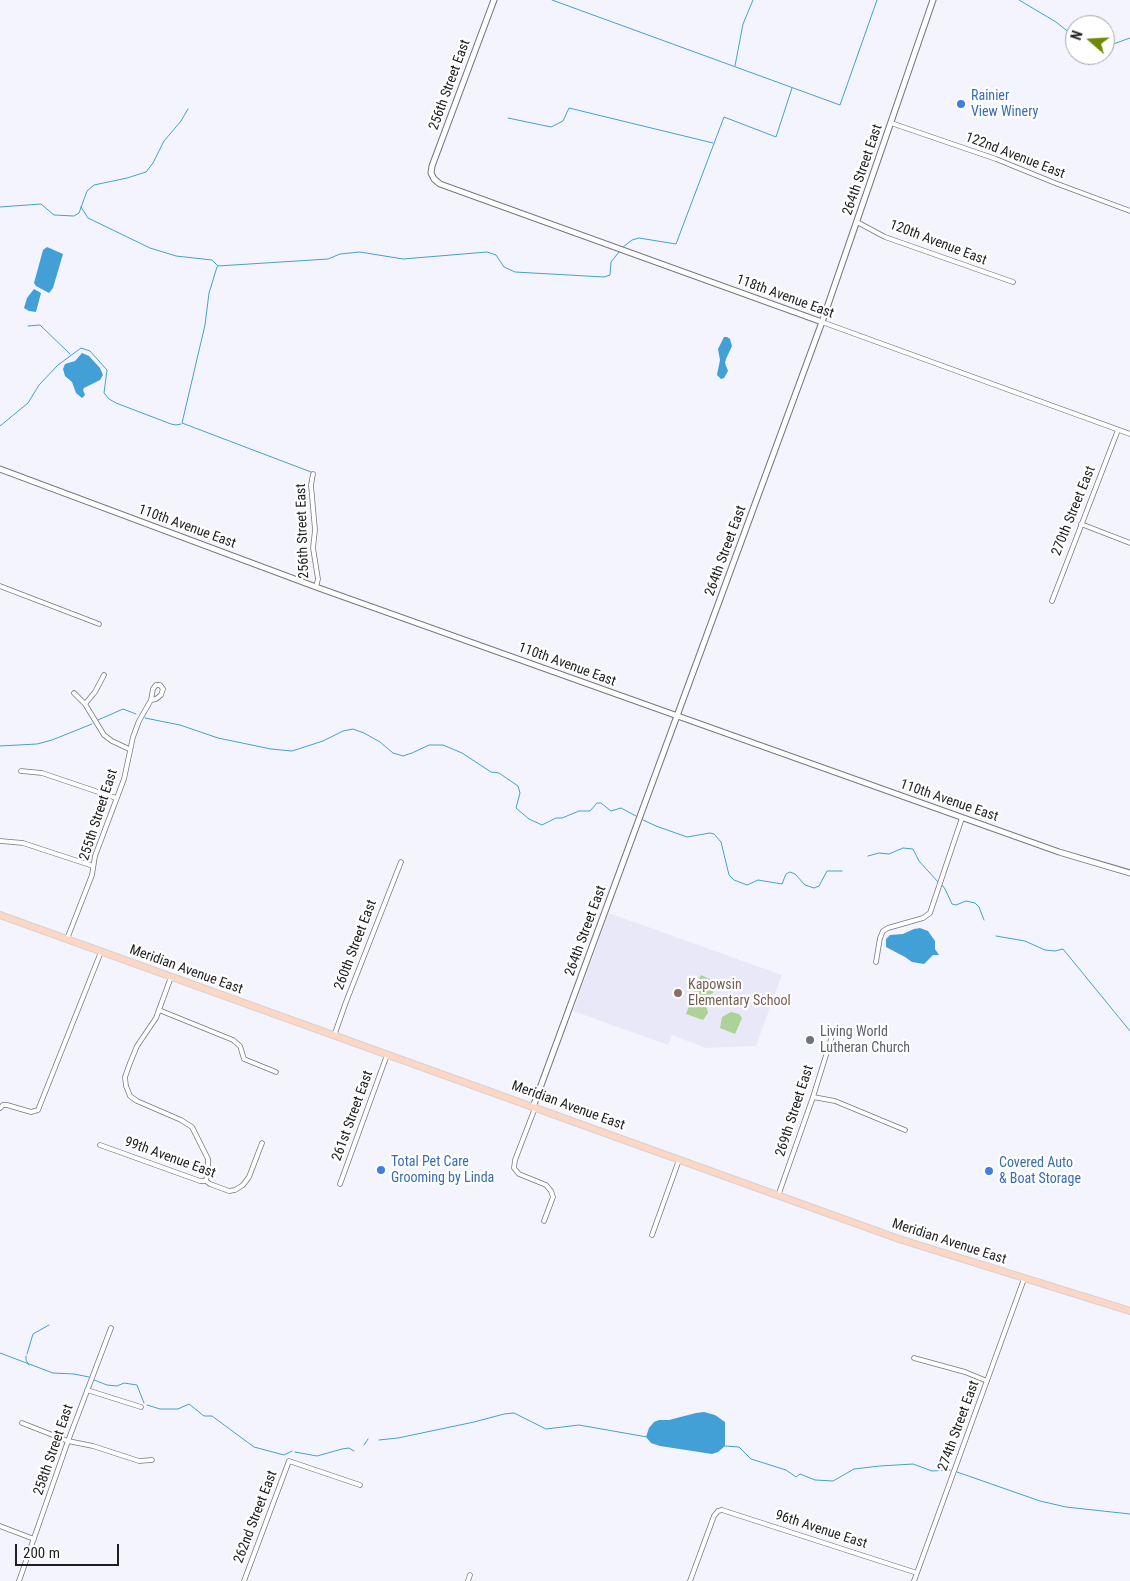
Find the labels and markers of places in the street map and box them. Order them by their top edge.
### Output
place label: Rainier View Winery [971,88,1038,120]
marker: Rainier View Winery [955,98,967,110]
place label: Kapowsin Elementary School [688,977,791,1010]
marker: Kapowsin Elementary School [672,987,684,999]
place label: Living World Lutheran Church [820,1024,910,1056]
marker: Living World Lutheran Church [804,1034,816,1046]
place label: Total Pet Care Grooming by Linda [391,1154,494,1186]
place label: Covered Auto & Boat Storage [999,1155,1081,1188]
marker: Total Pet Care Grooming by Linda [375,1164,387,1176]
marker: Covered Auto & Boat Storage [983,1165,995,1177]

